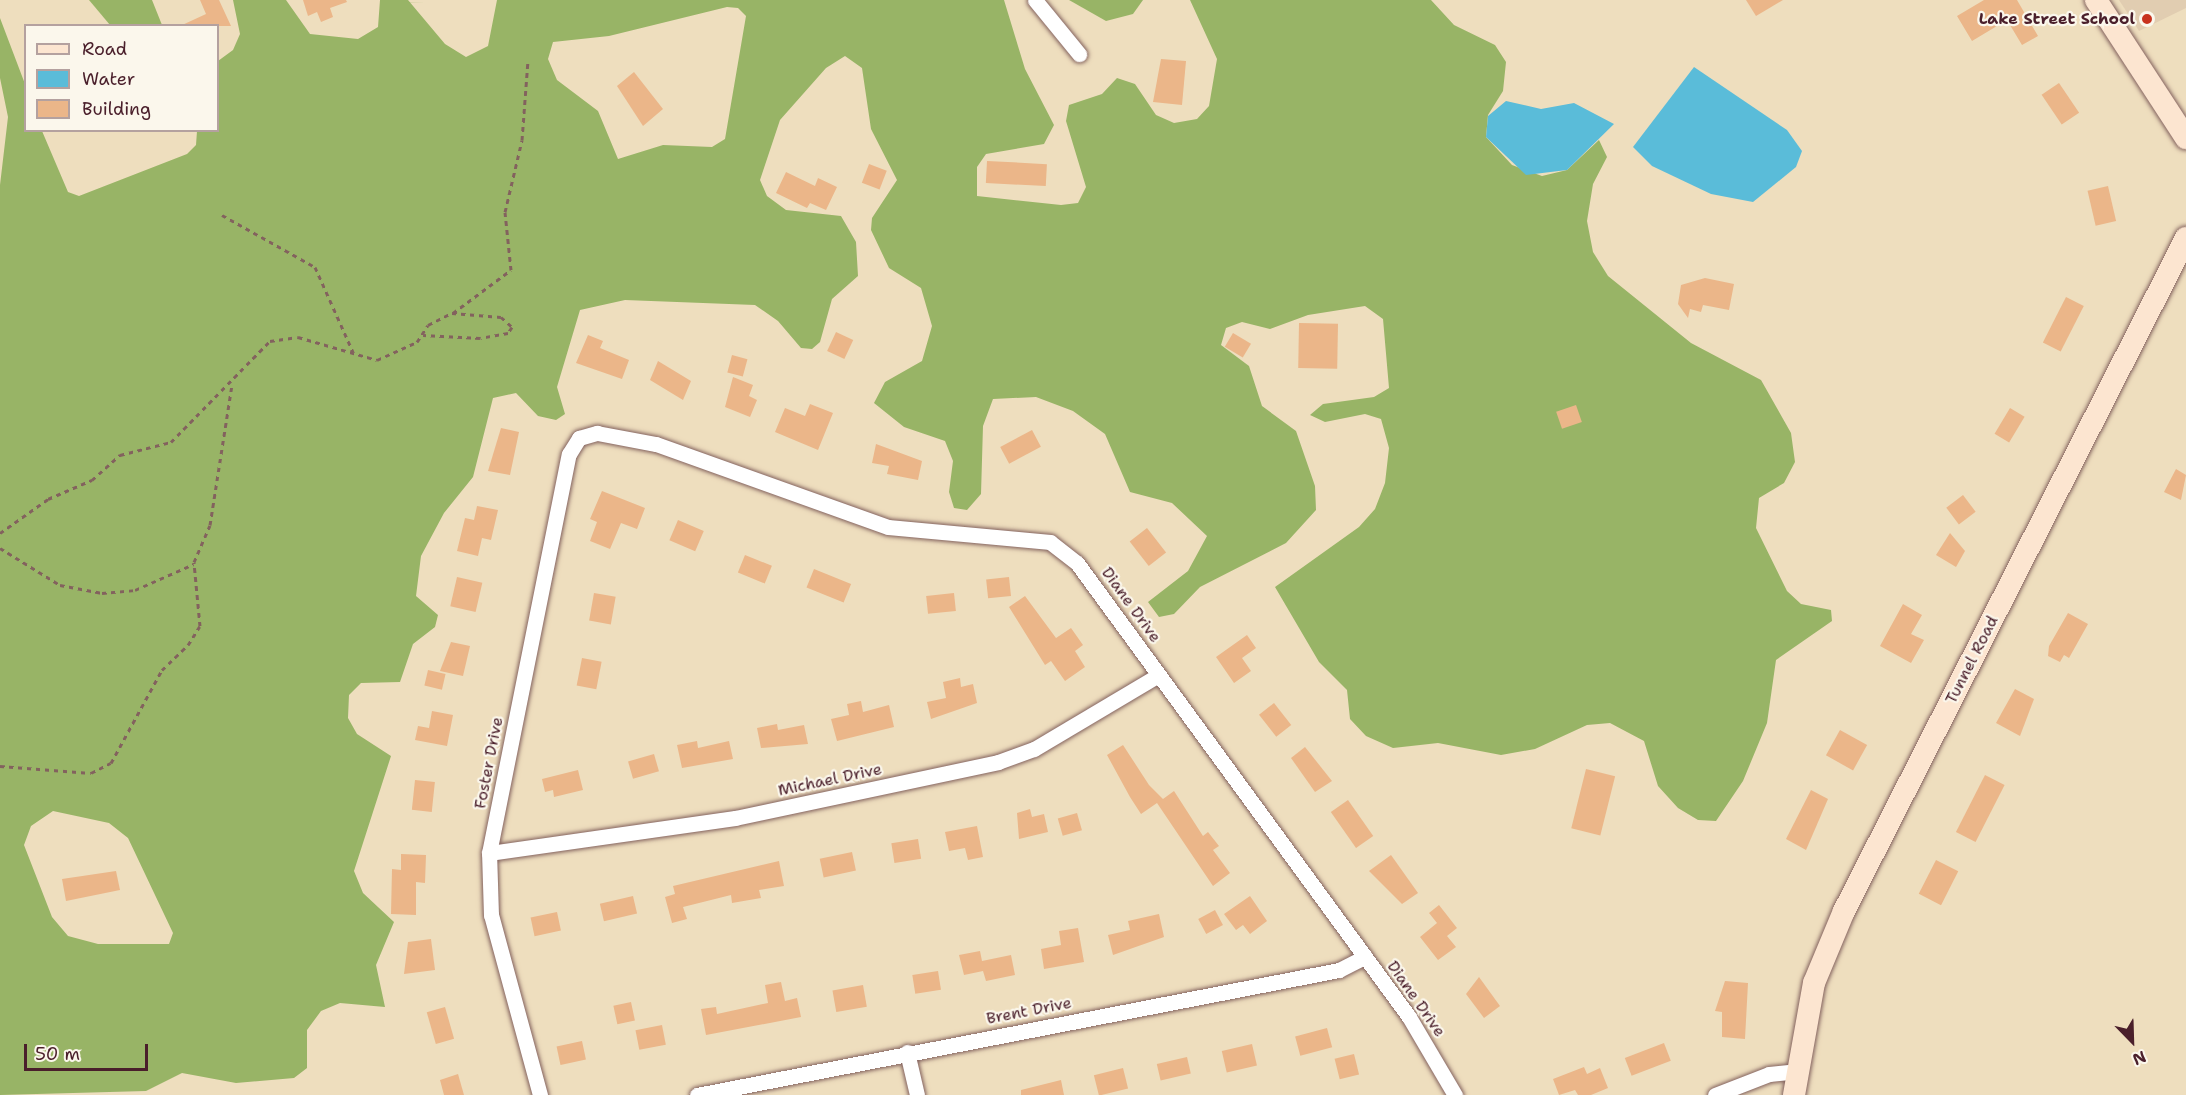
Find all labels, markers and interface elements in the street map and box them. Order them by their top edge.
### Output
place label: Lake Street School [1979,9,2135,29]
marker: Lake Street School [2140,12,2154,26]
legend [24,24,219,132]
text: Road [82,37,127,61]
text: Water [82,67,135,91]
text: Building [82,97,151,121]
street label: Diane Drive [1097,564,1165,646]
street label: Tunnel Road [1942,613,2002,707]
street label: Foster Drive [471,716,507,810]
street label: Michael Drive [776,760,884,800]
street label: Diane Drive [1383,957,1449,1041]
street label: Brent Drive [985,993,1073,1029]
north arrow [2102,1011,2162,1071]
scale bar [27,1032,152,1070]
text: 50 m [35,1042,80,1066]
text: N [2129,1046,2149,1070]

